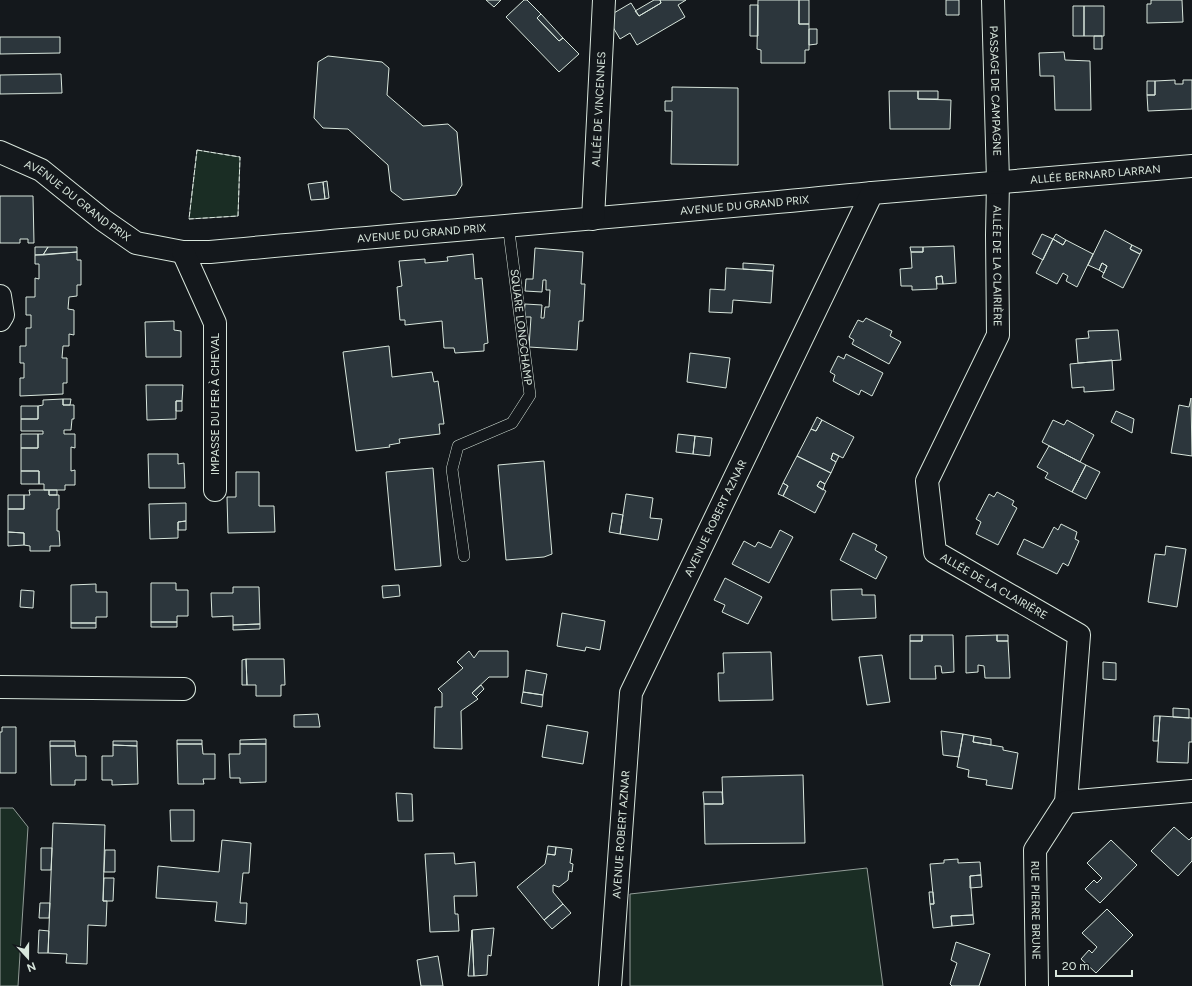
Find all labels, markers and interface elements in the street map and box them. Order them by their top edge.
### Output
street label: PASSAGE DE CAMPAGNE [987,25,1004,156]
street label: ALLÉE DE VINCENNES [589,51,608,167]
street label: AVENUE DU GRAND PRIX [22,157,133,244]
street label: ALLÉE BERNARD LARRAN [1030,162,1161,186]
street label: AVENUE DU GRAND PRIX [679,193,810,217]
street label: ALLÉE DE LA CLAIRIÈRE [990,205,1005,327]
street label: AVENUE DU GRAND PRIX [357,221,487,245]
street label: SQUARE LONGCHAMP [507,268,535,386]
street label: IMPASSE DU FER À CHEVAL [208,333,222,475]
street label: AVENUE ROBERT AZNAR [682,457,749,579]
street label: ALLÉE DE LA CLAIRIÈRE [938,550,1050,622]
street label: AVENUE ROBERT AZNAR [610,770,632,899]
street label: RUE PIERRE BRUNE [1029,861,1043,960]
north arrow [8,938,48,978]
scale bar [1056,952,1132,978]
text: N [25,959,38,974]
text: 20 m [1062,959,1090,973]

